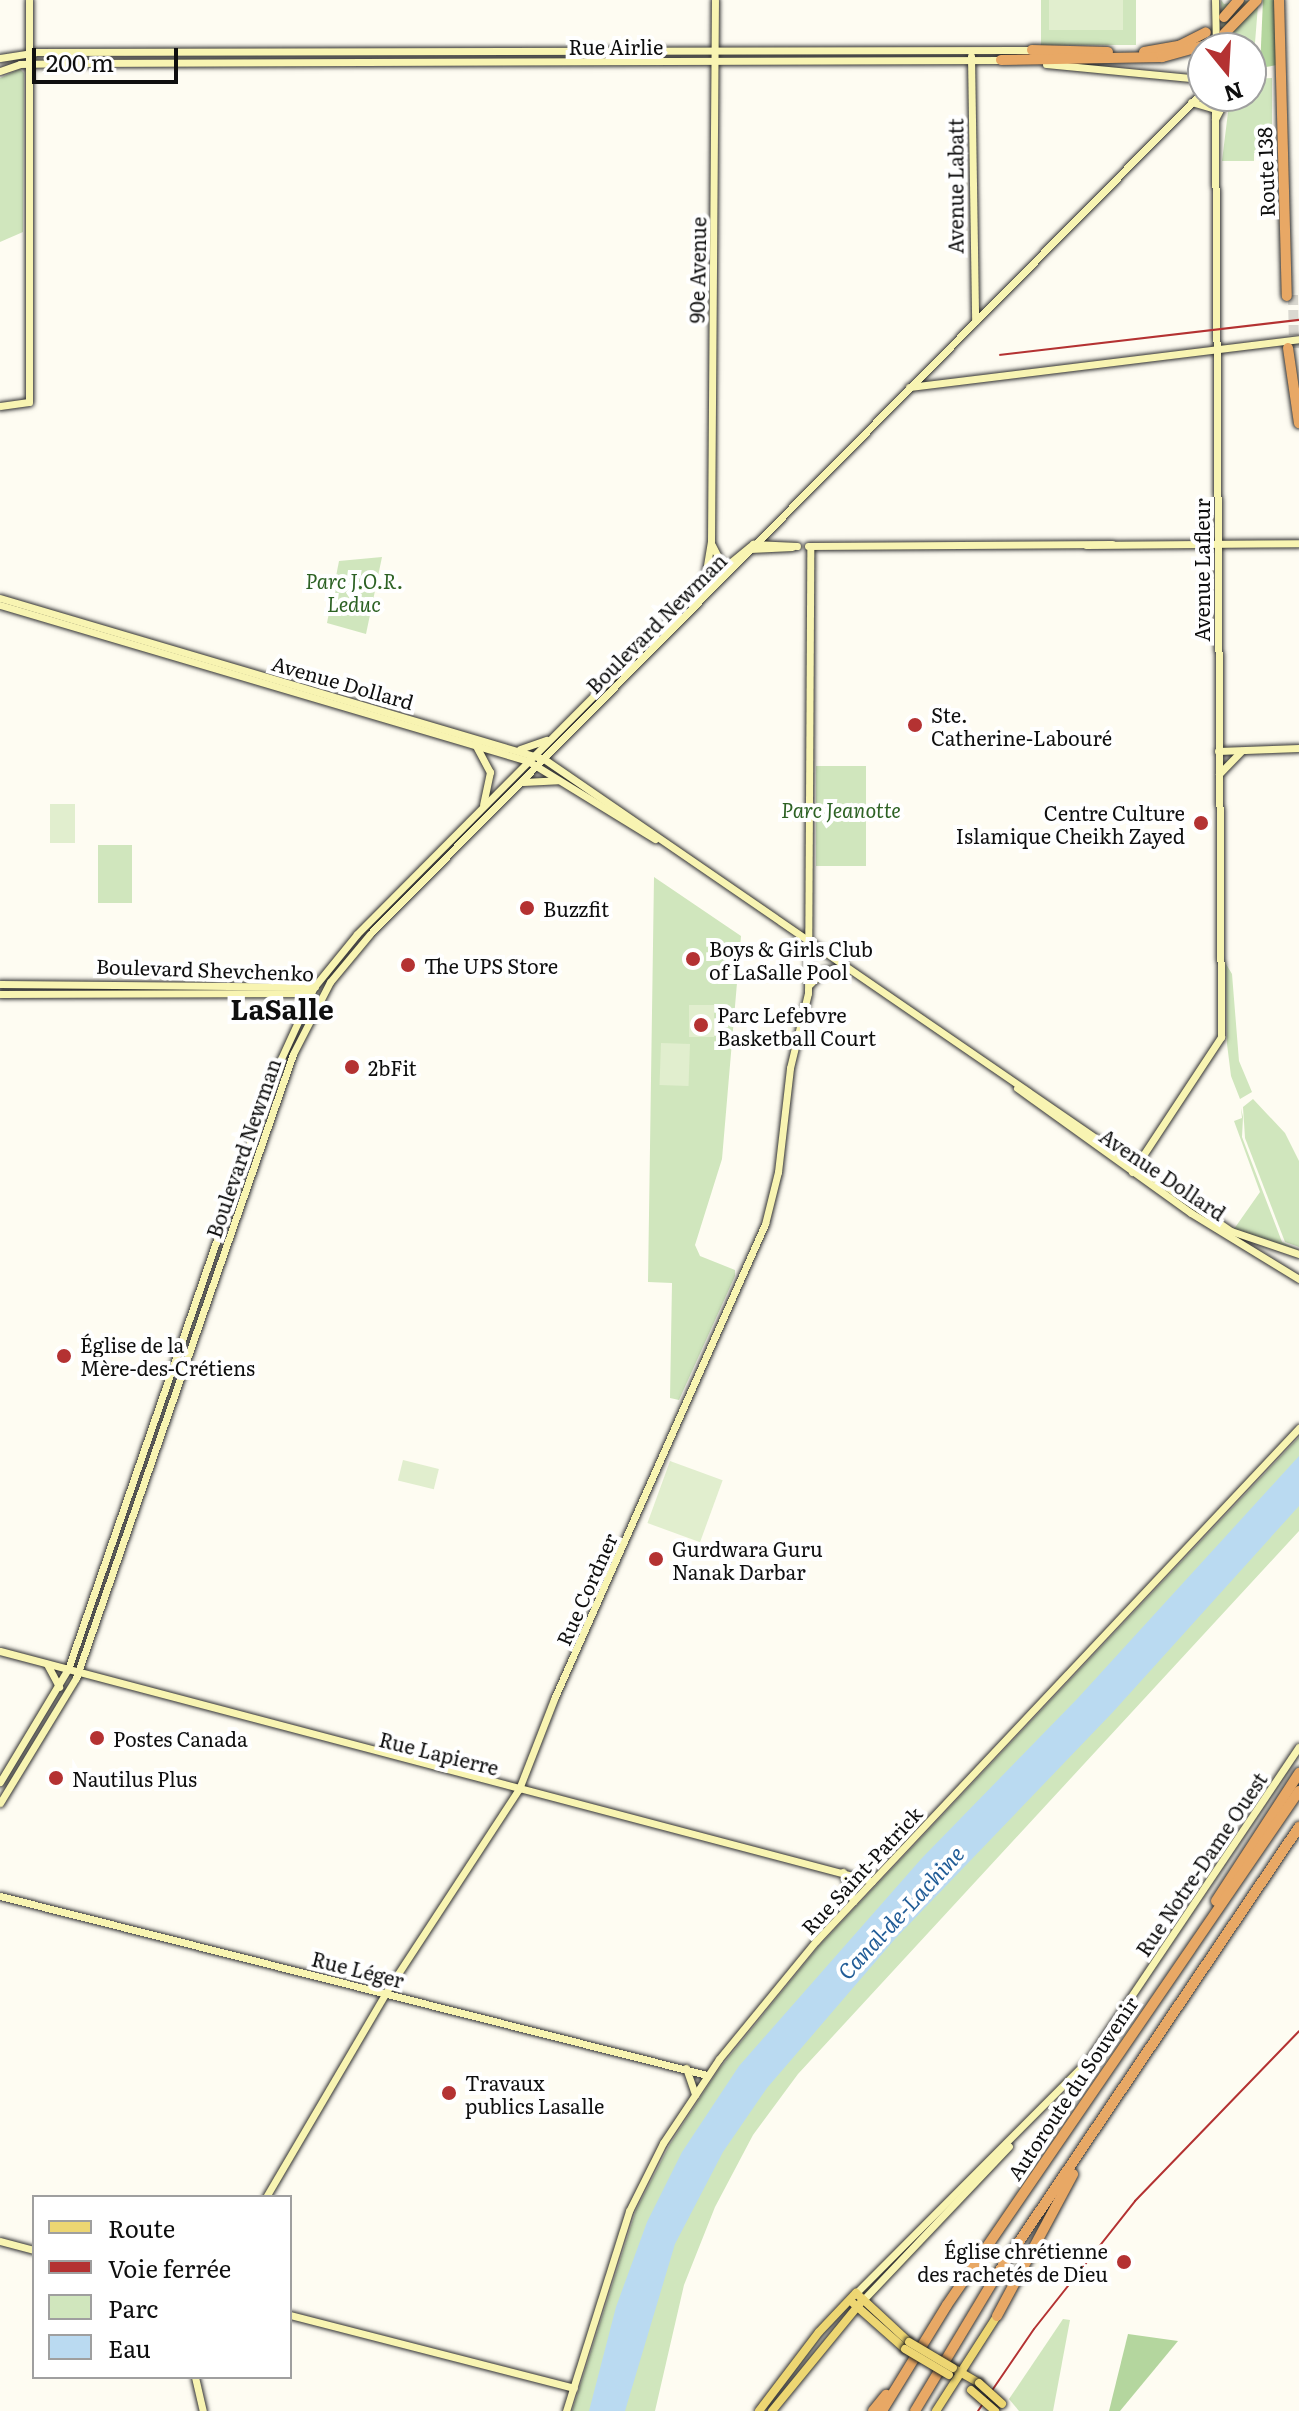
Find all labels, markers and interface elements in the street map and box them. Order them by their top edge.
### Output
scale bar [36,32,182,82]
north arrow [1187,32,1267,112]
street label: Rue Airlie [569,34,663,58]
text: 200 m [46,44,114,79]
text: N [1220,75,1248,112]
street label: Avenue Labatt [943,118,967,254]
street label: Route 138 [1251,127,1279,217]
street label: 90e Avenue [684,216,710,324]
street label: Avenue Lafleur [1189,498,1213,642]
street label: Boulevard Newman [581,548,731,698]
park label: Parc J.O.R. Leduc [305,568,403,615]
street label: Avenue Dollard [269,650,417,714]
place label: Ste. Catherine-Labouré [931,702,1112,749]
marker: Ste. Catherine-Labouré [906,716,924,734]
park label: Parc Jeanotte [781,797,901,821]
place label: Centre Culture Islamique Cheikh Zayed [956,800,1185,847]
marker: Centre Culture Islamique Cheikh Zayed [1192,814,1210,832]
place label: Buzzfit [543,896,609,920]
marker: Buzzfit [518,899,536,917]
place label: Boys & Girls Club of LaSalle Pool [709,936,873,983]
marker: Boys & Girls Club of LaSalle Pool [684,950,702,968]
street label: Boulevard Shevchenko [96,953,314,985]
place label: The UPS Store [424,953,558,977]
marker: The UPS Store [399,956,417,974]
district label: LaSalle [230,991,334,1025]
place label: Parc Lefebvre Basketball Court [717,1002,876,1049]
marker: Parc Lefebvre Basketball Court [692,1016,710,1034]
street label: Boulevard Newman [201,1055,285,1241]
place label: 2bFit [368,1055,417,1079]
marker: 2bFit [343,1058,361,1076]
street label: Avenue Dollard [1096,1123,1230,1225]
place label: Église de la Mère-des-Crétiens [80,1332,255,1379]
marker: Église de la Mère-des-Crétiens [55,1347,73,1365]
street label: Rue Cordner [551,1529,621,1649]
place label: Gurdwara Guru Nanak Darbar [672,1536,823,1583]
marker: Gurdwara Guru Nanak Darbar [647,1550,665,1568]
place label: Postes Canada [113,1726,248,1750]
street label: Rue Lapierre [377,1727,501,1779]
marker: Postes Canada [88,1729,106,1747]
place label: Nautilus Plus [72,1766,197,1790]
street label: Rue Notre-Dame Ouest [1130,1768,1272,1960]
marker: Nautilus Plus [47,1769,65,1787]
street label: Rue Saint-Patrick [796,1801,926,1939]
water label: Canal-de-Lachine [831,1840,969,1984]
street label: Rue Léger [309,1946,407,1992]
street label: Autoroute du Souvenir [1002,1992,1142,2184]
place label: Travaux publics Lasalle [465,2070,604,2117]
marker: Travaux publics Lasalle [440,2084,458,2102]
legend [32,2195,292,2379]
text: Route [108,2210,175,2245]
place label: Église chrétienne des rachetés de Dieu [917,2238,1108,2285]
text: Voie ferrée [108,2250,231,2285]
marker: Église chrétienne des rachetés de Dieu [1115,2253,1133,2271]
text: Parc [108,2290,158,2325]
text: Eau [108,2330,151,2365]

